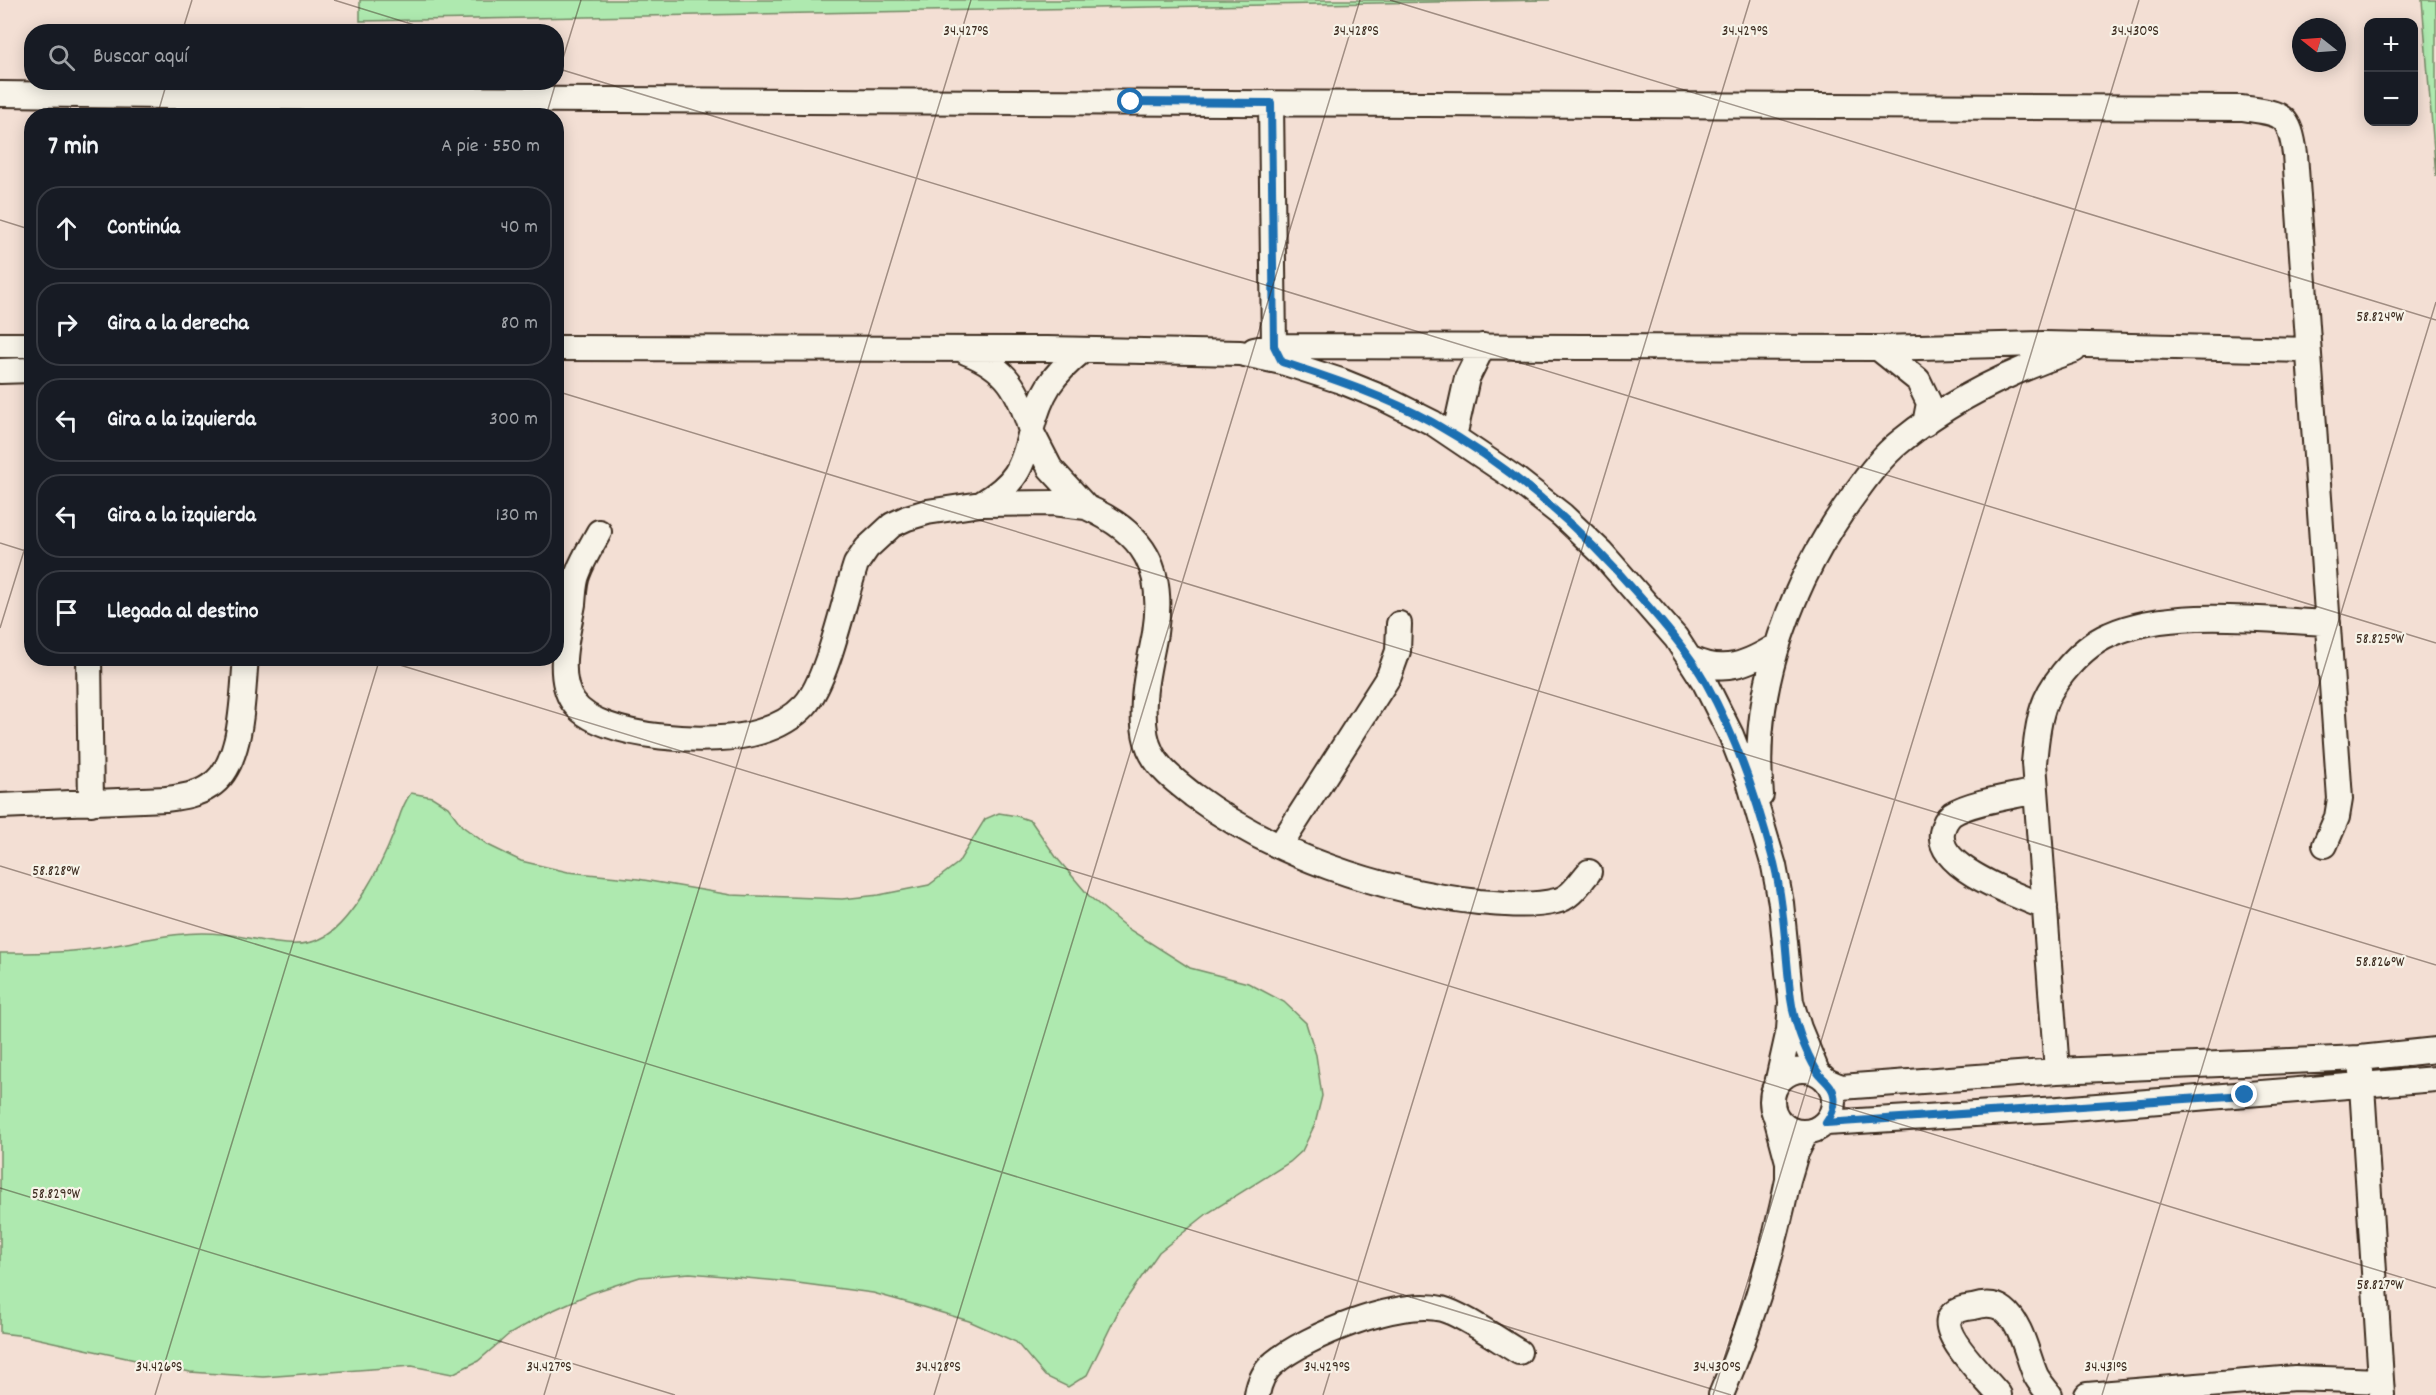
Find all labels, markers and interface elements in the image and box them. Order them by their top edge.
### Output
north arrow [2292,18,2346,72]
map controls [2364,18,2418,126]
button: + [2364,18,2418,72]
text: 34.427°S [943,21,989,43]
text: 34.428°S [1333,21,1379,43]
text: 34.429°S [1722,21,1768,43]
text: 34.430°S [2111,21,2159,43]
search box [24,24,564,90]
icon: search [45,41,78,74]
text: Buscar aquí [93,42,188,73]
button: − [2364,72,2418,126]
route start [1117,88,1143,114]
text: 7 min [48,129,99,166]
text: A pie · 550 m [441,133,540,161]
icon: ahead [50,212,83,245]
text: Continúa [107,213,180,244]
text: 40 m [500,214,538,242]
text: 58.824°W [2356,307,2404,329]
icon: right [50,308,83,341]
text: Gira a la derecha [107,309,249,340]
text: 80 m [501,310,538,338]
icon: left [50,404,83,437]
text: Gira a la izquierda [107,405,256,436]
text: 300 m [489,406,538,434]
icon: left [50,500,83,533]
text: Gira a la izquierda [107,501,256,532]
text: 130 m [496,502,538,530]
icon: arrive [50,596,83,629]
text: Llegada al destino [107,597,259,628]
text: 58.825°W [2356,629,2405,651]
text: 58.828°W [32,861,80,883]
text: 58.826°W [2356,952,2405,974]
route end [2231,1081,2257,1107]
text: 58.829°W [32,1184,81,1206]
text: 58.827°W [2356,1275,2404,1297]
text: 34.426°S [136,1357,182,1379]
text: 34.427°S [526,1357,572,1379]
text: 34.428°S [915,1357,961,1379]
text: 34.429°S [1304,1357,1350,1379]
text: 34.430°S [1693,1357,1741,1379]
text: 34.431°S [2085,1357,2127,1379]

